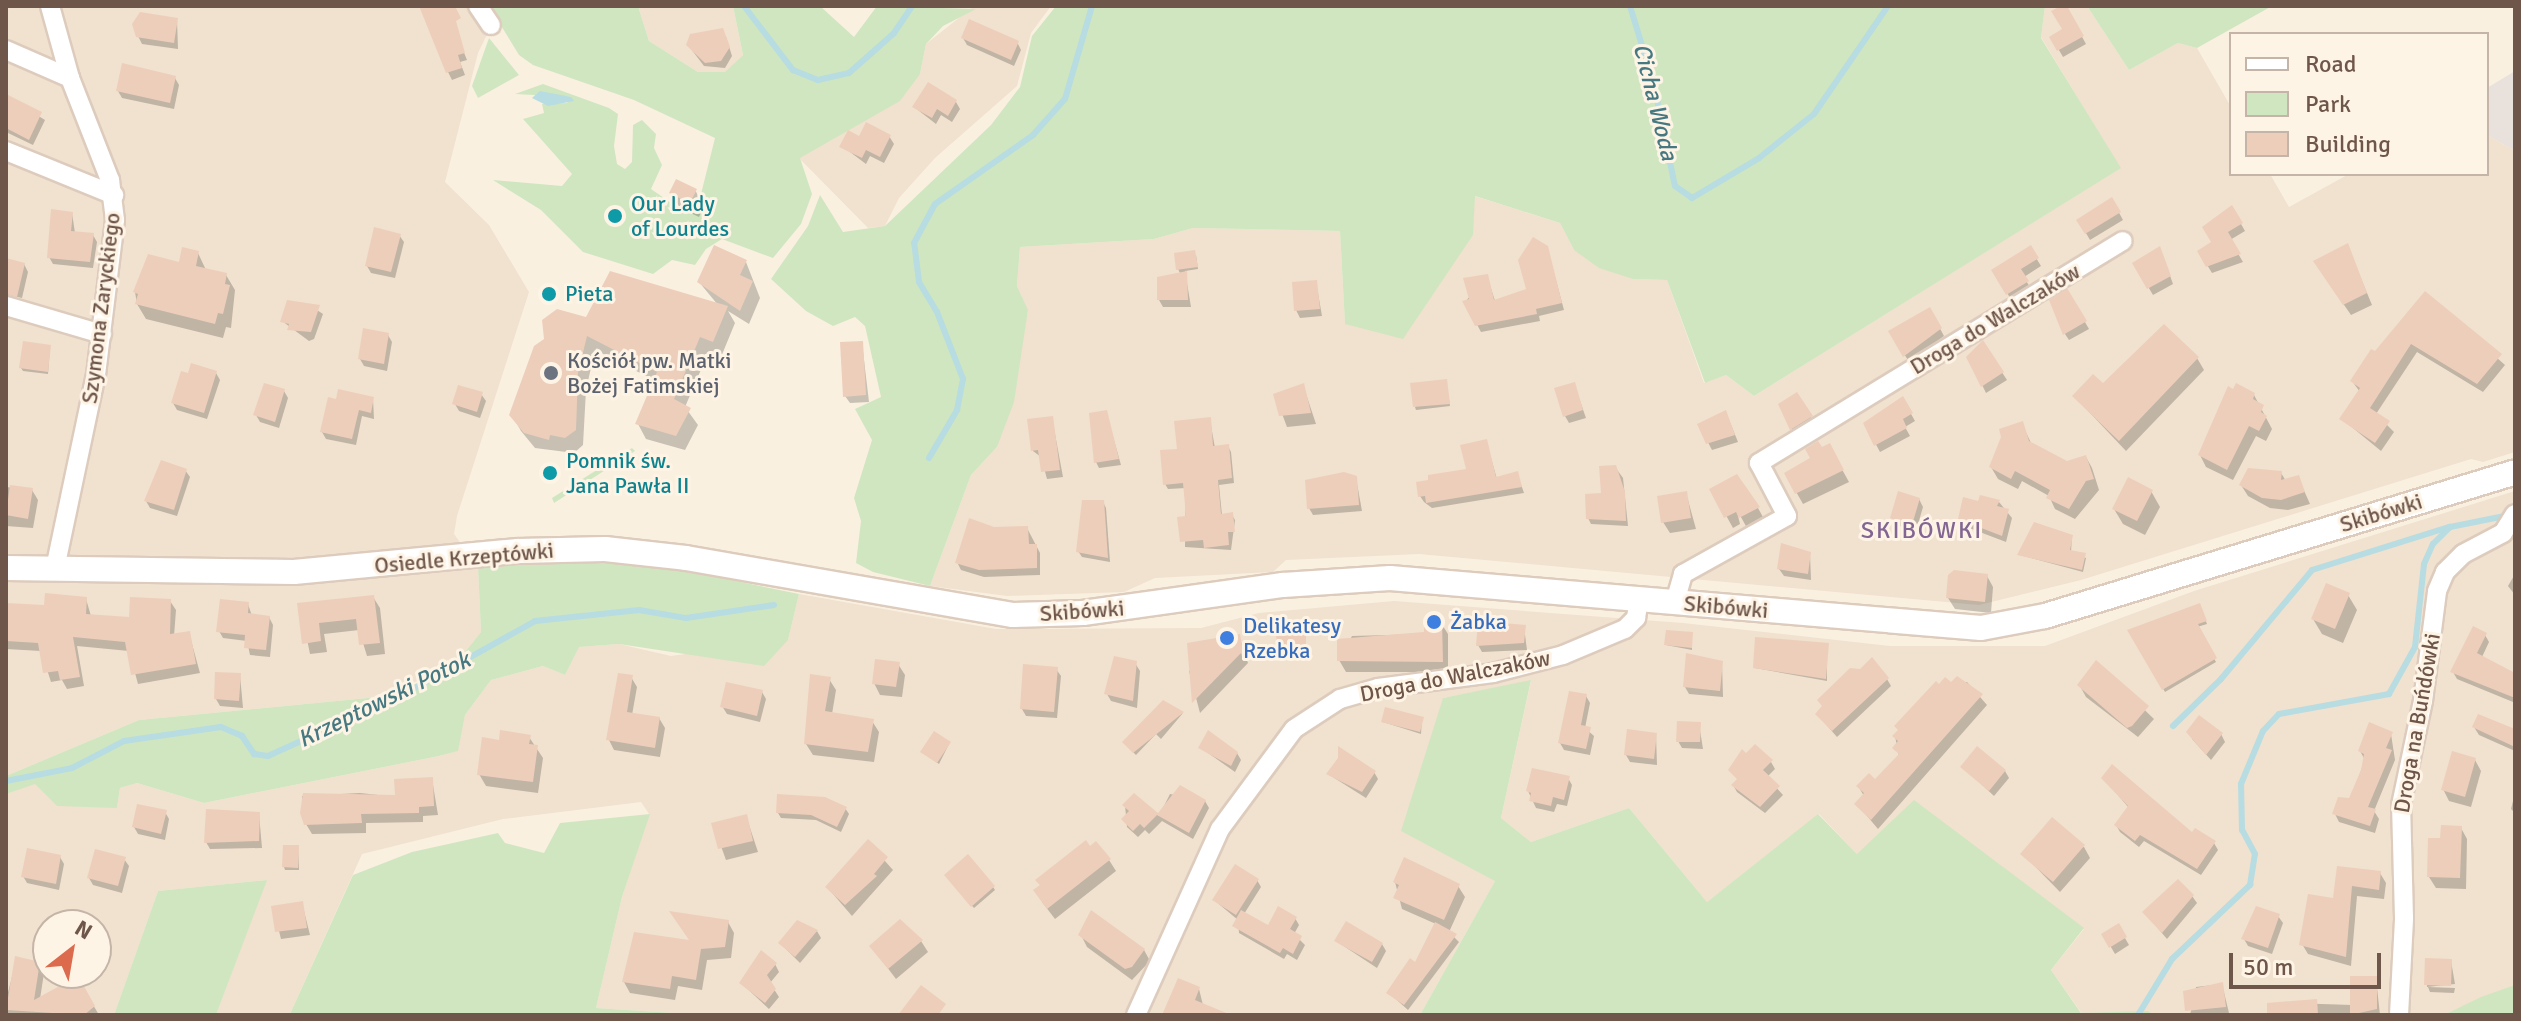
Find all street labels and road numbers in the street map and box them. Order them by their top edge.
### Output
street label: Szymona Zaryckiego [76,211,126,405]
street label: Droga do Walczaków [1905,258,2085,380]
street label: Skibówki [2337,488,2425,538]
street label: Osiedle Krzeptówki [373,537,555,579]
street label: Skibówki [1683,590,1769,624]
street label: Skibówki [1039,595,1125,627]
street label: Droga na Buńdówki [2388,631,2446,815]
street label: Droga do Walczaków [1358,645,1552,707]

